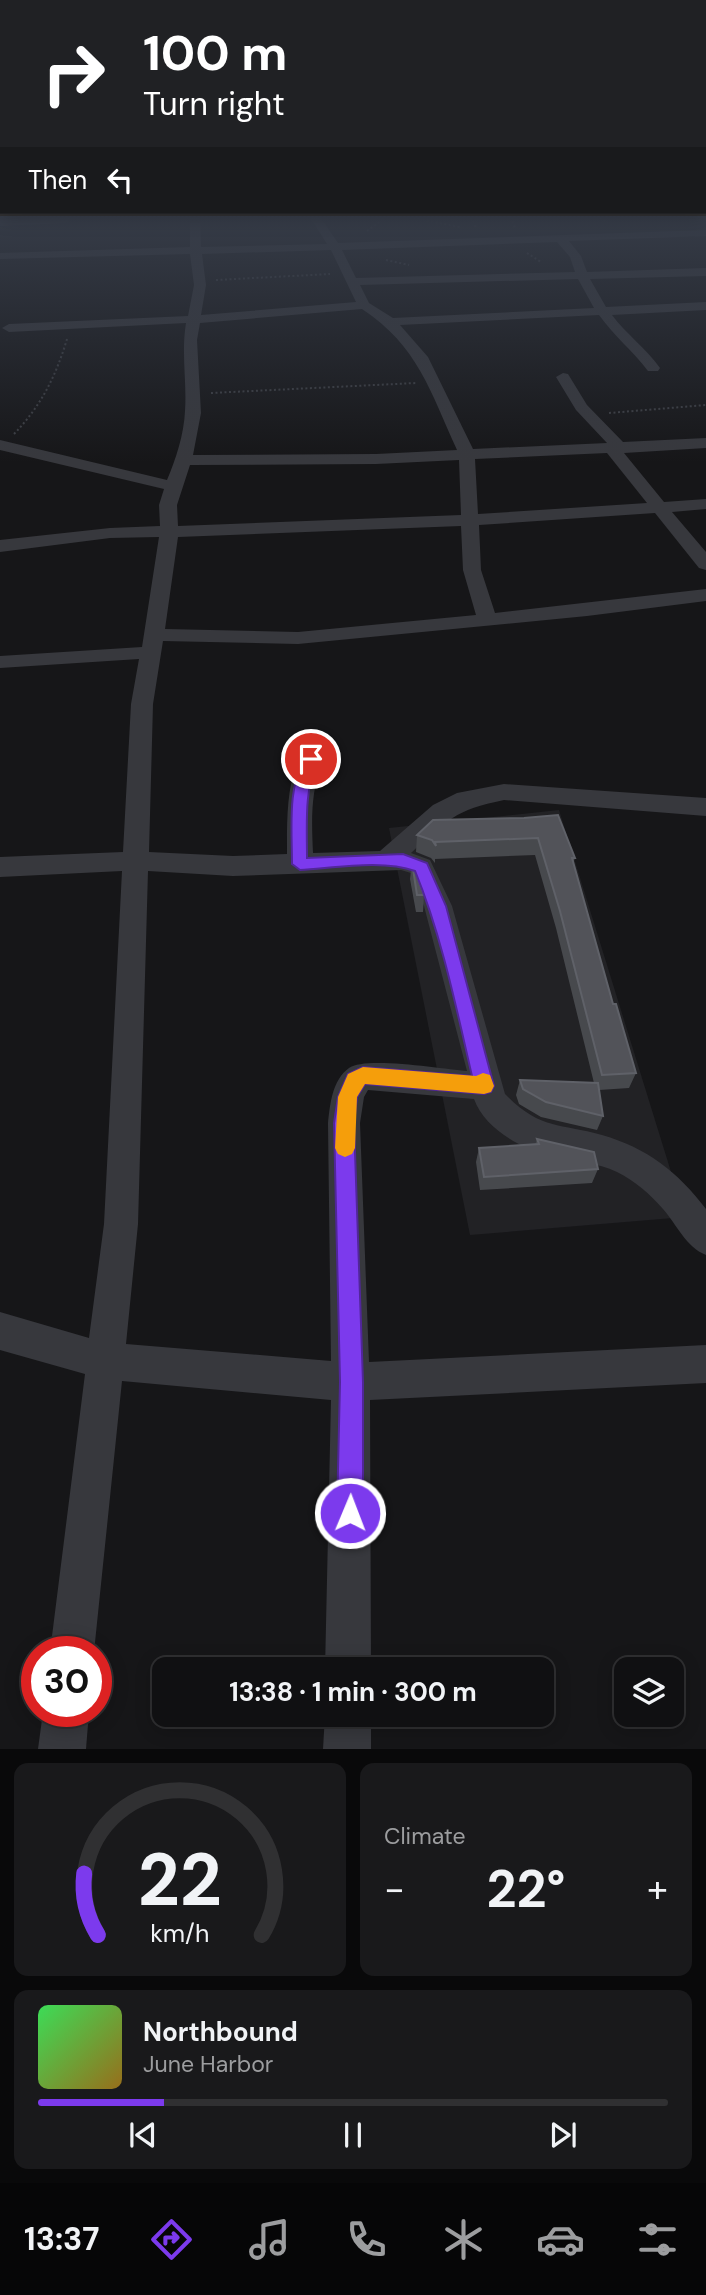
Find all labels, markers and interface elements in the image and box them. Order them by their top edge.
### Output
text: 100 m [143,21,287,85]
icon: right [28,28,119,119]
text: Turn right [143,83,285,125]
icon: left [101,161,139,199]
text: Then [28,163,87,197]
pin [281,729,341,789]
icon: arrive [292,740,330,778]
position arrow [313,1476,387,1550]
speed limit sign: 30 [21,1636,112,1727]
map controls [614,1657,684,1727]
button: layers [614,1657,684,1727]
text: 13:38 · 1 min · 300 m [229,1675,477,1709]
text: Climate [384,1821,466,1851]
text: 22 [138,1834,222,1929]
text: 22° [487,1855,565,1923]
text: − [384,1864,405,1914]
text: + [647,1864,668,1914]
text: km/h [150,1917,210,1950]
text: Northbound [143,2015,298,2049]
text: June Harbor [143,2049,273,2079]
icon: previous [124,2116,162,2154]
icon: pause [334,2116,372,2154]
icon: next [544,2116,582,2154]
icon: directions [147,2215,196,2264]
icon: music [245,2215,294,2264]
icon: phone [342,2215,391,2264]
icon: climate [439,2215,488,2264]
icon: car [536,2215,585,2264]
icon: filters [633,2215,682,2264]
text: 13:37 [24,2218,99,2260]

